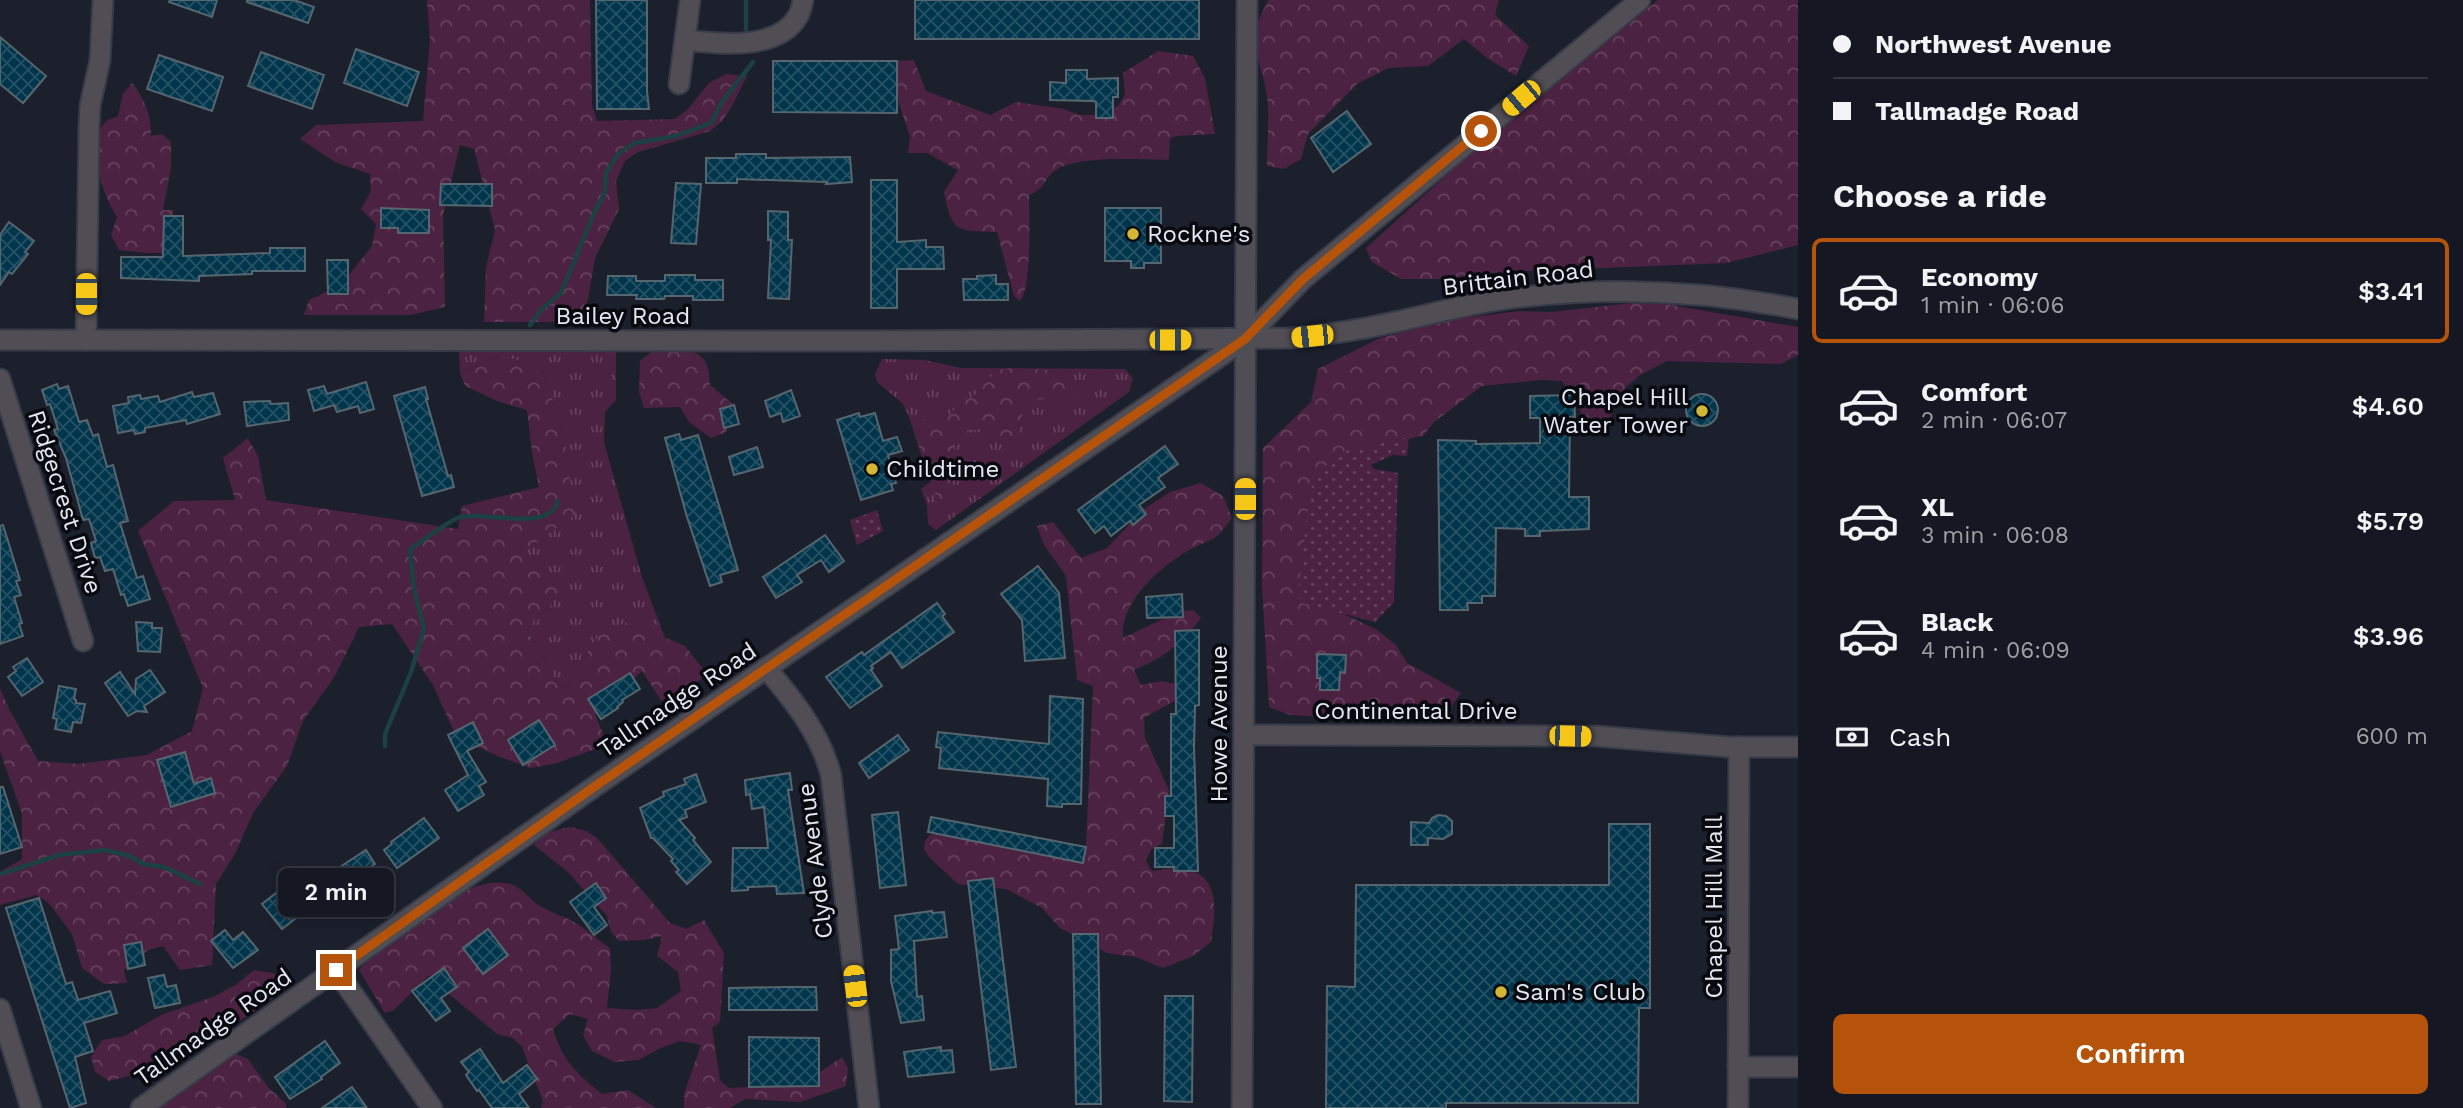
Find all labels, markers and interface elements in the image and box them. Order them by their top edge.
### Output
text: Northwest Avenue [1875,29,2112,59]
car [1499,76,1544,120]
text: Tallmadge Road [1875,96,2079,126]
route start [1465,115,1497,147]
text: Choose a ride [1833,177,2047,215]
place label: Rockne's [1147,220,1250,248]
marker: Rockne's [1125,226,1141,242]
street label: Brittain Road [1441,255,1595,301]
icon: car [1837,259,1900,322]
text: Economy [1921,262,2038,292]
car [76,273,97,315]
text: $3.41 [2358,276,2424,306]
text: 1 min · 06:06 [1921,292,2064,319]
street label: Bailey Road [556,302,690,330]
car [1291,323,1334,349]
car [1150,330,1192,351]
icon: car [1837,374,1900,437]
text: Comfort [1921,377,2027,407]
place label: Chapel Hill Water Tower [1543,383,1689,439]
text: $4.60 [2352,391,2424,421]
marker: Chapel Hill Water Tower [1694,403,1710,419]
street label: Ridgecrest Drive [22,407,108,597]
text: 2 min · 06:07 [1921,407,2067,434]
place label: Childtime [886,455,999,483]
marker: Childtime [864,461,880,477]
car [1235,478,1256,520]
icon: car [1837,489,1900,552]
text: XL [1921,492,1954,522]
text: $5.79 [2356,506,2424,536]
text: 3 min · 06:08 [1921,522,2069,549]
icon: car [1837,604,1900,667]
text: Black [1921,607,1993,637]
text: $3.96 [2353,621,2424,651]
street label: Tallmadge Road [592,637,762,763]
text: 4 min · 06:09 [1921,637,2070,664]
street label: Howe Avenue [1205,645,1233,803]
street label: Continental Drive [1314,697,1518,725]
icon: cash [1833,718,1871,756]
text: Cash [1889,722,1951,752]
text: 600 m [2356,723,2428,750]
car [1549,725,1592,747]
street label: Clyde Avenue [792,782,838,940]
street label: Chapel Hill Mall [1700,815,1728,999]
callout: 2 min [278,869,394,918]
text: 2 min [304,879,368,906]
route end [320,954,352,986]
street label: Tallmadge Road [129,962,297,1092]
car [843,964,868,1008]
place label: Sam's Club [1515,978,1646,1006]
marker: Sam's Club [1493,984,1509,1000]
button: Confirm [1833,1014,2428,1094]

